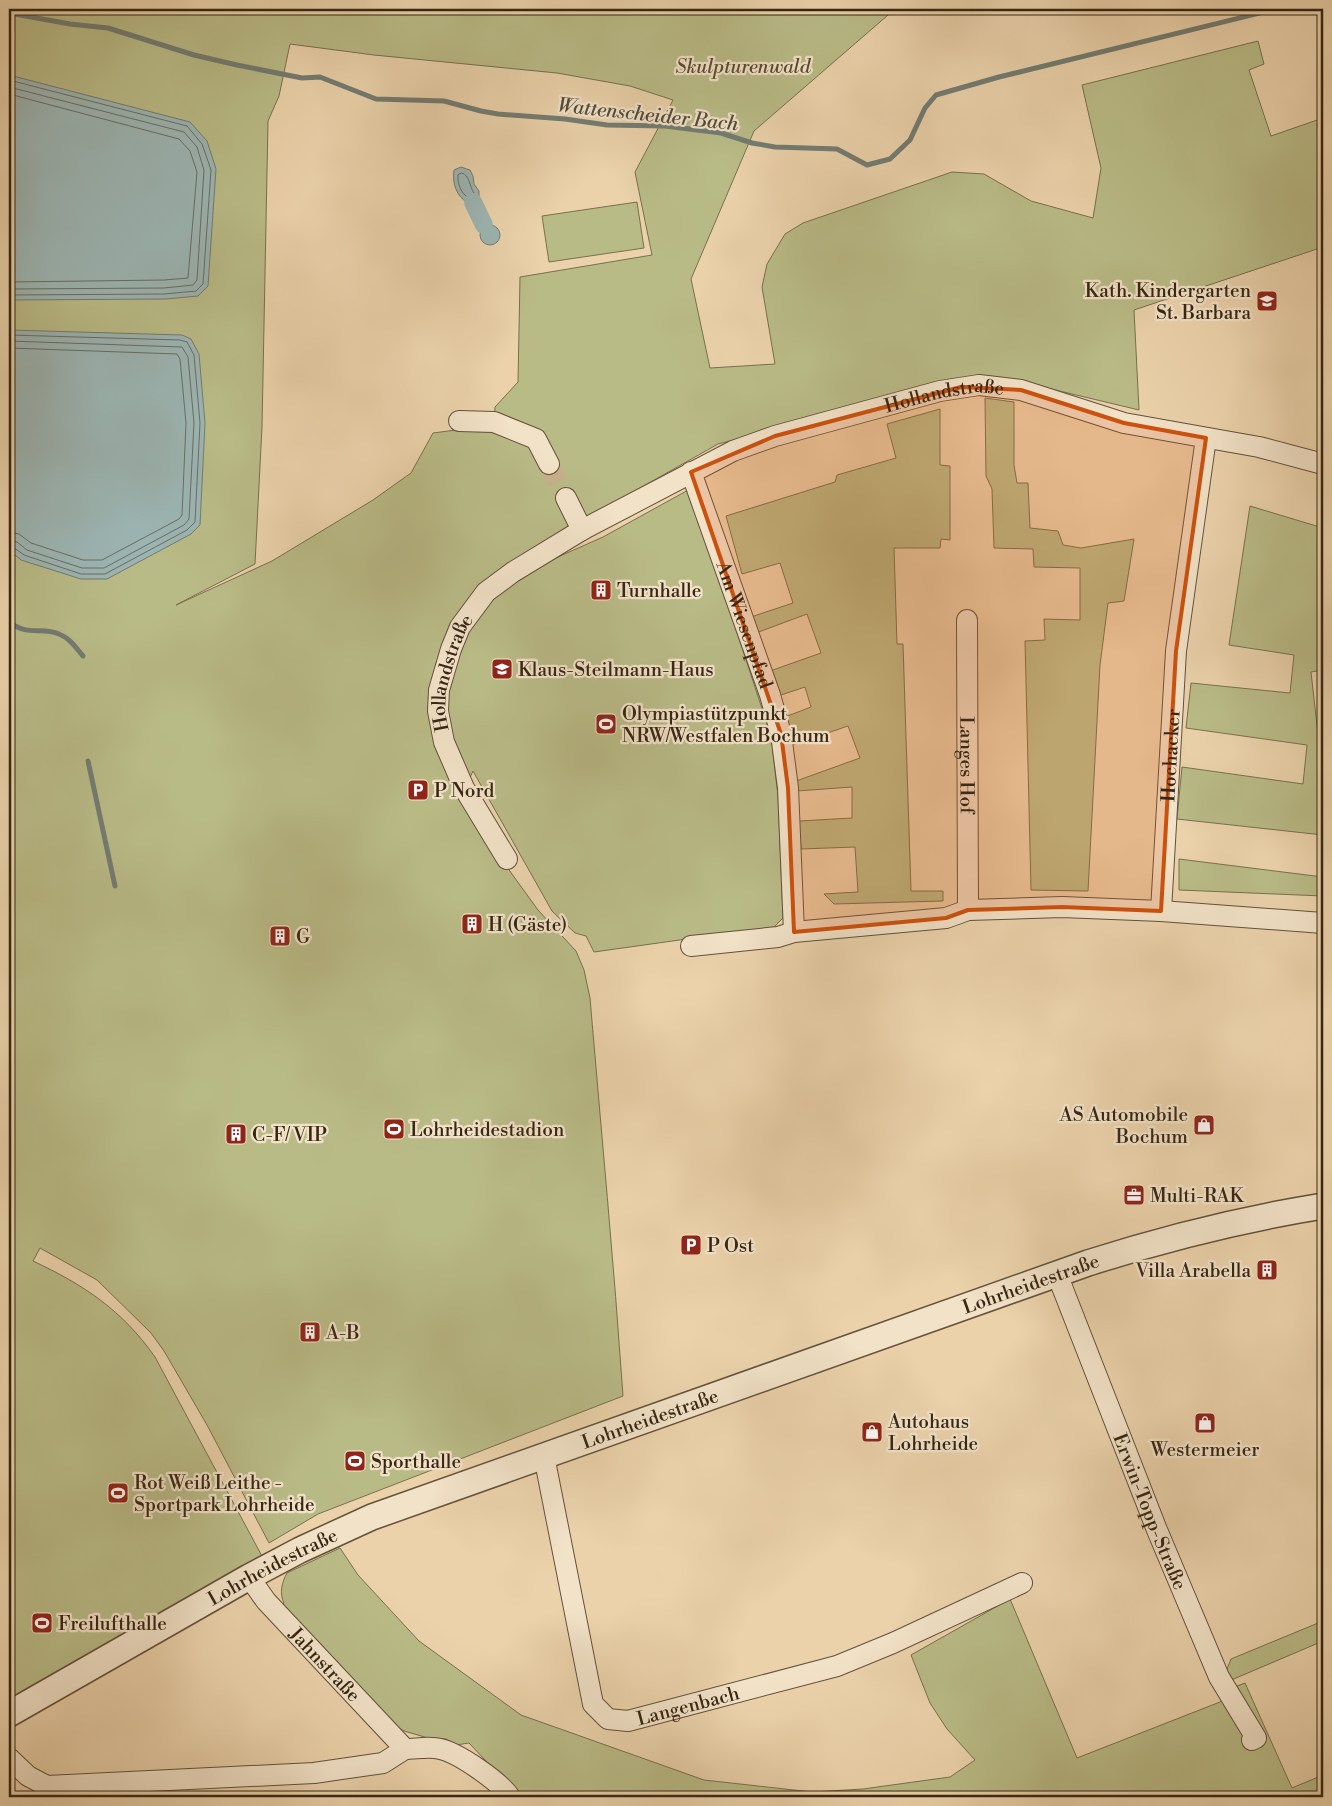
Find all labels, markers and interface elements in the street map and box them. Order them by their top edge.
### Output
park label: Skulpturenwald [676,55,812,79]
water label: Wattenscheider Bach [556,94,740,138]
place label: Kath. Kindergarten St. Barbara [1085,279,1251,325]
school or university icon: Kath. Kindergarten St. Barbara [1255,289,1279,313]
street label: Hollandstraße [882,374,1005,419]
street label: Am Wiesenpfad [710,557,778,692]
building icon: Turnhalle [589,578,613,602]
place label: Turnhalle [617,579,701,603]
street label: Hollandstraße [426,609,479,734]
school or university icon: Klaus-Steilmann-Haus [490,657,514,681]
place label: Klaus-Steilmann-Haus [518,658,714,682]
place label: Olympiastützpunkt NRW/Westfalen Bochum [622,702,830,748]
street label: Hochacker [1156,708,1186,803]
sports icon: Olympiastützpunkt NRW/Westfalen Bochum [594,712,618,736]
street label: Langes Hof [954,716,979,815]
parking icon: P Nord [406,778,430,802]
place label: P Nord [434,779,495,803]
building icon: H (Gäste) [460,912,484,936]
place label: H (Gäste) [488,913,567,937]
building icon: G [268,924,292,948]
place label: G [296,925,310,949]
place label: AS Automobile Bochum [1059,1103,1188,1149]
shop icon: AS Automobile Bochum [1192,1113,1216,1137]
sports icon: Lohrheidestadion [382,1117,406,1141]
place label: Lohrheidestadion [410,1118,564,1142]
building icon: C-F/ VIP [224,1122,248,1146]
place label: C-F/ VIP [252,1123,327,1147]
office icon: Multi-RAK [1122,1183,1146,1207]
place label: Multi-RAK [1150,1184,1245,1208]
parking icon: P Ost [679,1233,703,1257]
place label: P Ost [707,1234,754,1258]
street label: Lohrheidestraße [959,1249,1102,1320]
building icon: Villa Arabella [1255,1258,1279,1282]
place label: Villa Arabella [1134,1259,1251,1283]
building icon: A-B [298,1320,322,1344]
place label: A-B [325,1321,360,1345]
street label: Lohrheidestraße [579,1384,722,1455]
place label: Autohaus Lohrheide [887,1410,978,1456]
shop icon: Westermeier [1193,1411,1217,1435]
shop icon: Autohaus Lohrheide [860,1420,884,1444]
street label: Erwin-Topp-Straße [1107,1430,1192,1594]
place label: Westermeier [1149,1438,1260,1462]
sports icon: Sporthalle [343,1449,367,1473]
place label: Sporthalle [371,1450,461,1474]
place label: Rot Weiß Leithe - Sportpark Lohrheide [134,1471,315,1517]
sports icon: Rot Weiß Leithe - Sportpark Lohrheide [106,1481,130,1505]
street label: Lohrheidestraße [204,1523,341,1611]
sports icon: Freilufthalle [30,1611,54,1635]
place label: Freilufthalle [58,1612,167,1636]
street label: Jahnstraße [283,1622,365,1707]
street label: Langenbach [634,1681,742,1731]

